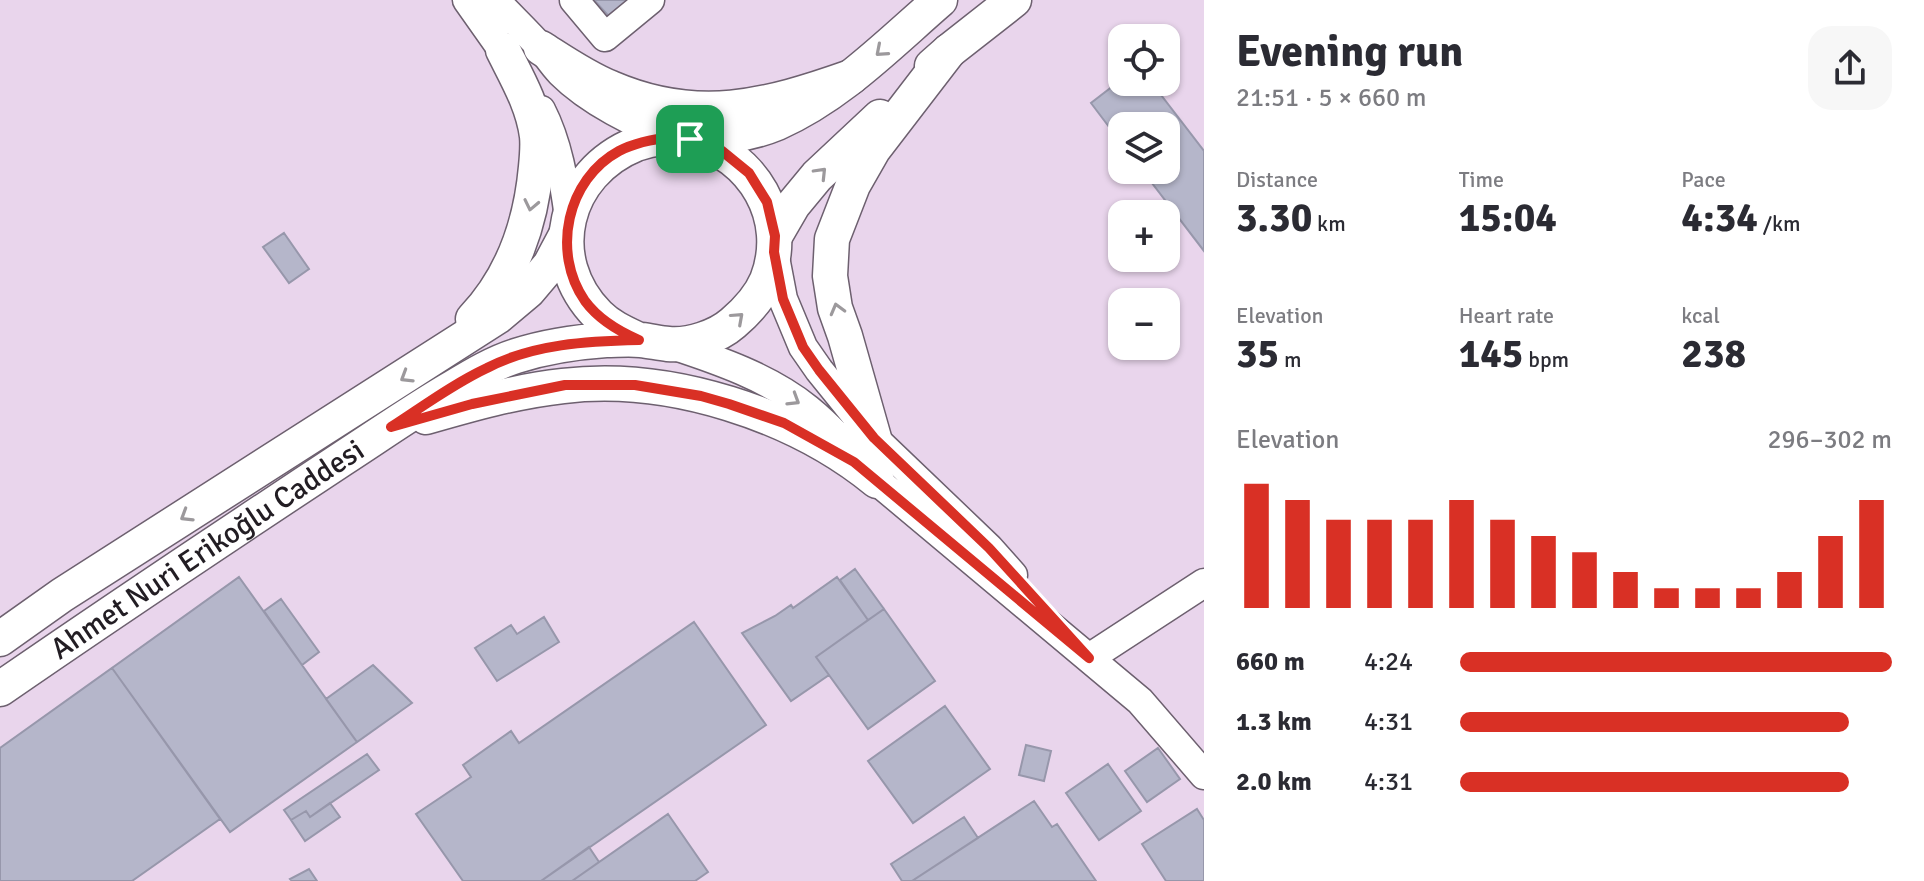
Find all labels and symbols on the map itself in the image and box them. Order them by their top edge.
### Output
one-way arrow [876,41,891,56]
pin [656,105,724,173]
one-way arrow [812,168,826,182]
one-way arrow [523,198,540,211]
one-way arrow [829,303,846,317]
one-way arrow [729,314,744,328]
one-way arrow [400,367,415,382]
one-way arrow [785,390,800,405]
street label: Ahmet Nuri Erikoğlu Caddesi [44,431,371,667]
one-way arrow [180,507,195,522]

